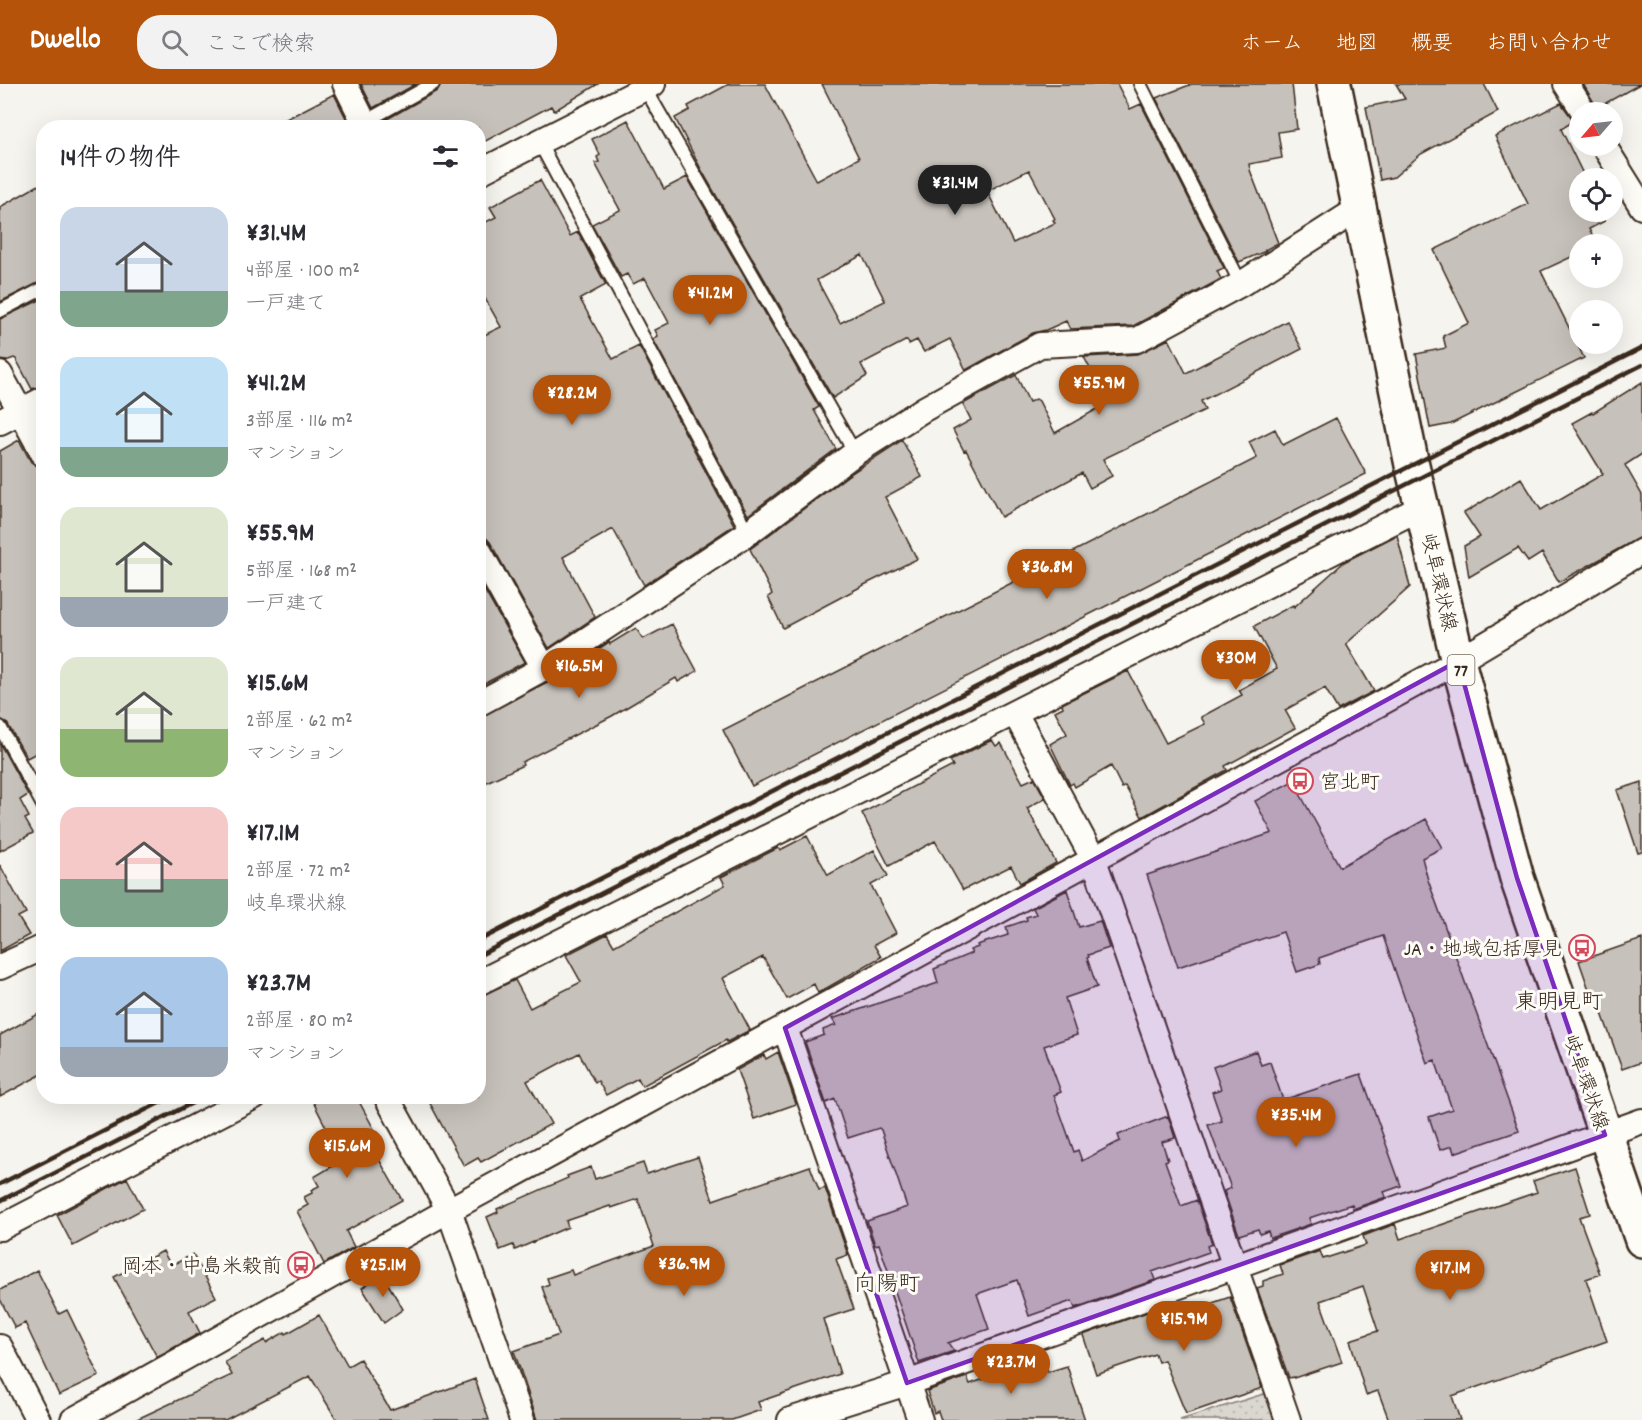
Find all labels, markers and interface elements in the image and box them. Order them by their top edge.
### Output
search box [137,15,557,69]
text: Dwello [30,22,101,62]
icon: search [158,26,191,59]
text: ここで検索 [206,30,316,61]
text: ホーム [1241,30,1303,60]
text: 地図 [1336,30,1378,60]
text: 概要 [1411,30,1453,60]
text: お問い合わせ [1486,30,1612,60]
north arrow [1569,102,1623,156]
map controls [1569,102,1623,354]
icon: filters [429,140,462,173]
text: 14件の物件 [60,141,180,178]
pin: ¥31.4M [906,165,1004,216]
button: locate [1569,168,1623,222]
text: ¥31.4M [932,170,978,198]
text: ¥31.4M [246,216,306,253]
icon: home [108,231,180,303]
button: + [1569,234,1623,288]
text: 4部屋 · 100 m² [246,258,360,286]
pin: ¥41.2M [661,275,759,326]
text: ¥41.2M [687,280,733,308]
text: 一戸建て [246,291,326,319]
button: − [1569,300,1623,354]
pin: ¥55.9M [1050,365,1148,416]
text: ¥41.2M [246,366,306,403]
text: ¥55.9M [1073,370,1125,398]
pin: ¥28.2M [523,375,621,426]
text: ¥28.2M [547,380,597,408]
icon: home [108,381,180,453]
text: 3部屋 · 116 m² [246,408,353,436]
text: マンション [246,441,345,469]
text: ¥55.9M [246,516,314,553]
icon: home [108,531,180,603]
street label: 岐阜環状線 [1412,531,1462,635]
pin: ¥36.8M [998,549,1096,600]
text: ¥36.8M [1021,554,1073,582]
text: 5部屋 · 168 m² [246,558,357,586]
text: 一戸建て [246,591,326,619]
pin: ¥30M [1200,640,1272,691]
text: ¥30M [1215,645,1257,673]
pin: ¥16.5M [530,648,628,699]
text: ¥16.5M [555,653,603,681]
road number: 77 [1448,655,1474,685]
text: ¥15.6M [246,666,309,703]
icon: home [108,681,180,753]
text: 2部屋 · 62 m² [246,708,353,736]
text: マンション [246,741,345,769]
bus stop icon: 宮北町 [1285,766,1315,796]
place label: 宮北町 [1320,770,1380,798]
text: ¥17.1M [246,816,299,853]
icon: home [108,831,180,903]
text: 2部屋 · 72 m² [246,858,350,886]
text: 岐阜環状線 [246,891,346,919]
bus stop icon: JA・地域包括厚見 [1567,933,1597,963]
place label: JA・地域包括厚見 [1404,937,1562,965]
text: ¥23.7M [246,966,311,1003]
icon: home [108,981,180,1053]
district label: 東明見町 [1515,988,1603,1019]
text: 2部屋 · 80 m² [246,1008,353,1036]
street label: 岐阜環状線 [1555,1031,1614,1135]
text: マンション [246,1041,345,1069]
pin: ¥35.4M [1247,1097,1345,1148]
text: ¥35.4M [1270,1102,1322,1130]
pin: ¥15.6M [298,1128,396,1179]
text: ¥15.6M [323,1133,371,1161]
pin: ¥36.9M [635,1246,733,1297]
pin: ¥25.1M [334,1247,432,1298]
bus stop icon: 岡本・中島米穀前 [286,1250,316,1280]
pin: ¥17.1M [1401,1250,1499,1301]
text: ¥36.9M [658,1251,710,1279]
text: ¥25.1M [359,1252,407,1280]
place label: 岡本・中島米穀前 [122,1254,282,1282]
text: ¥17.1M [1429,1255,1471,1283]
district label: 向陽町 [854,1270,920,1301]
pin: ¥15.9M [1135,1301,1233,1352]
text: ¥15.9M [1160,1306,1208,1334]
pin: ¥23.7M [962,1344,1060,1395]
text: ¥23.7M [986,1349,1036,1377]

